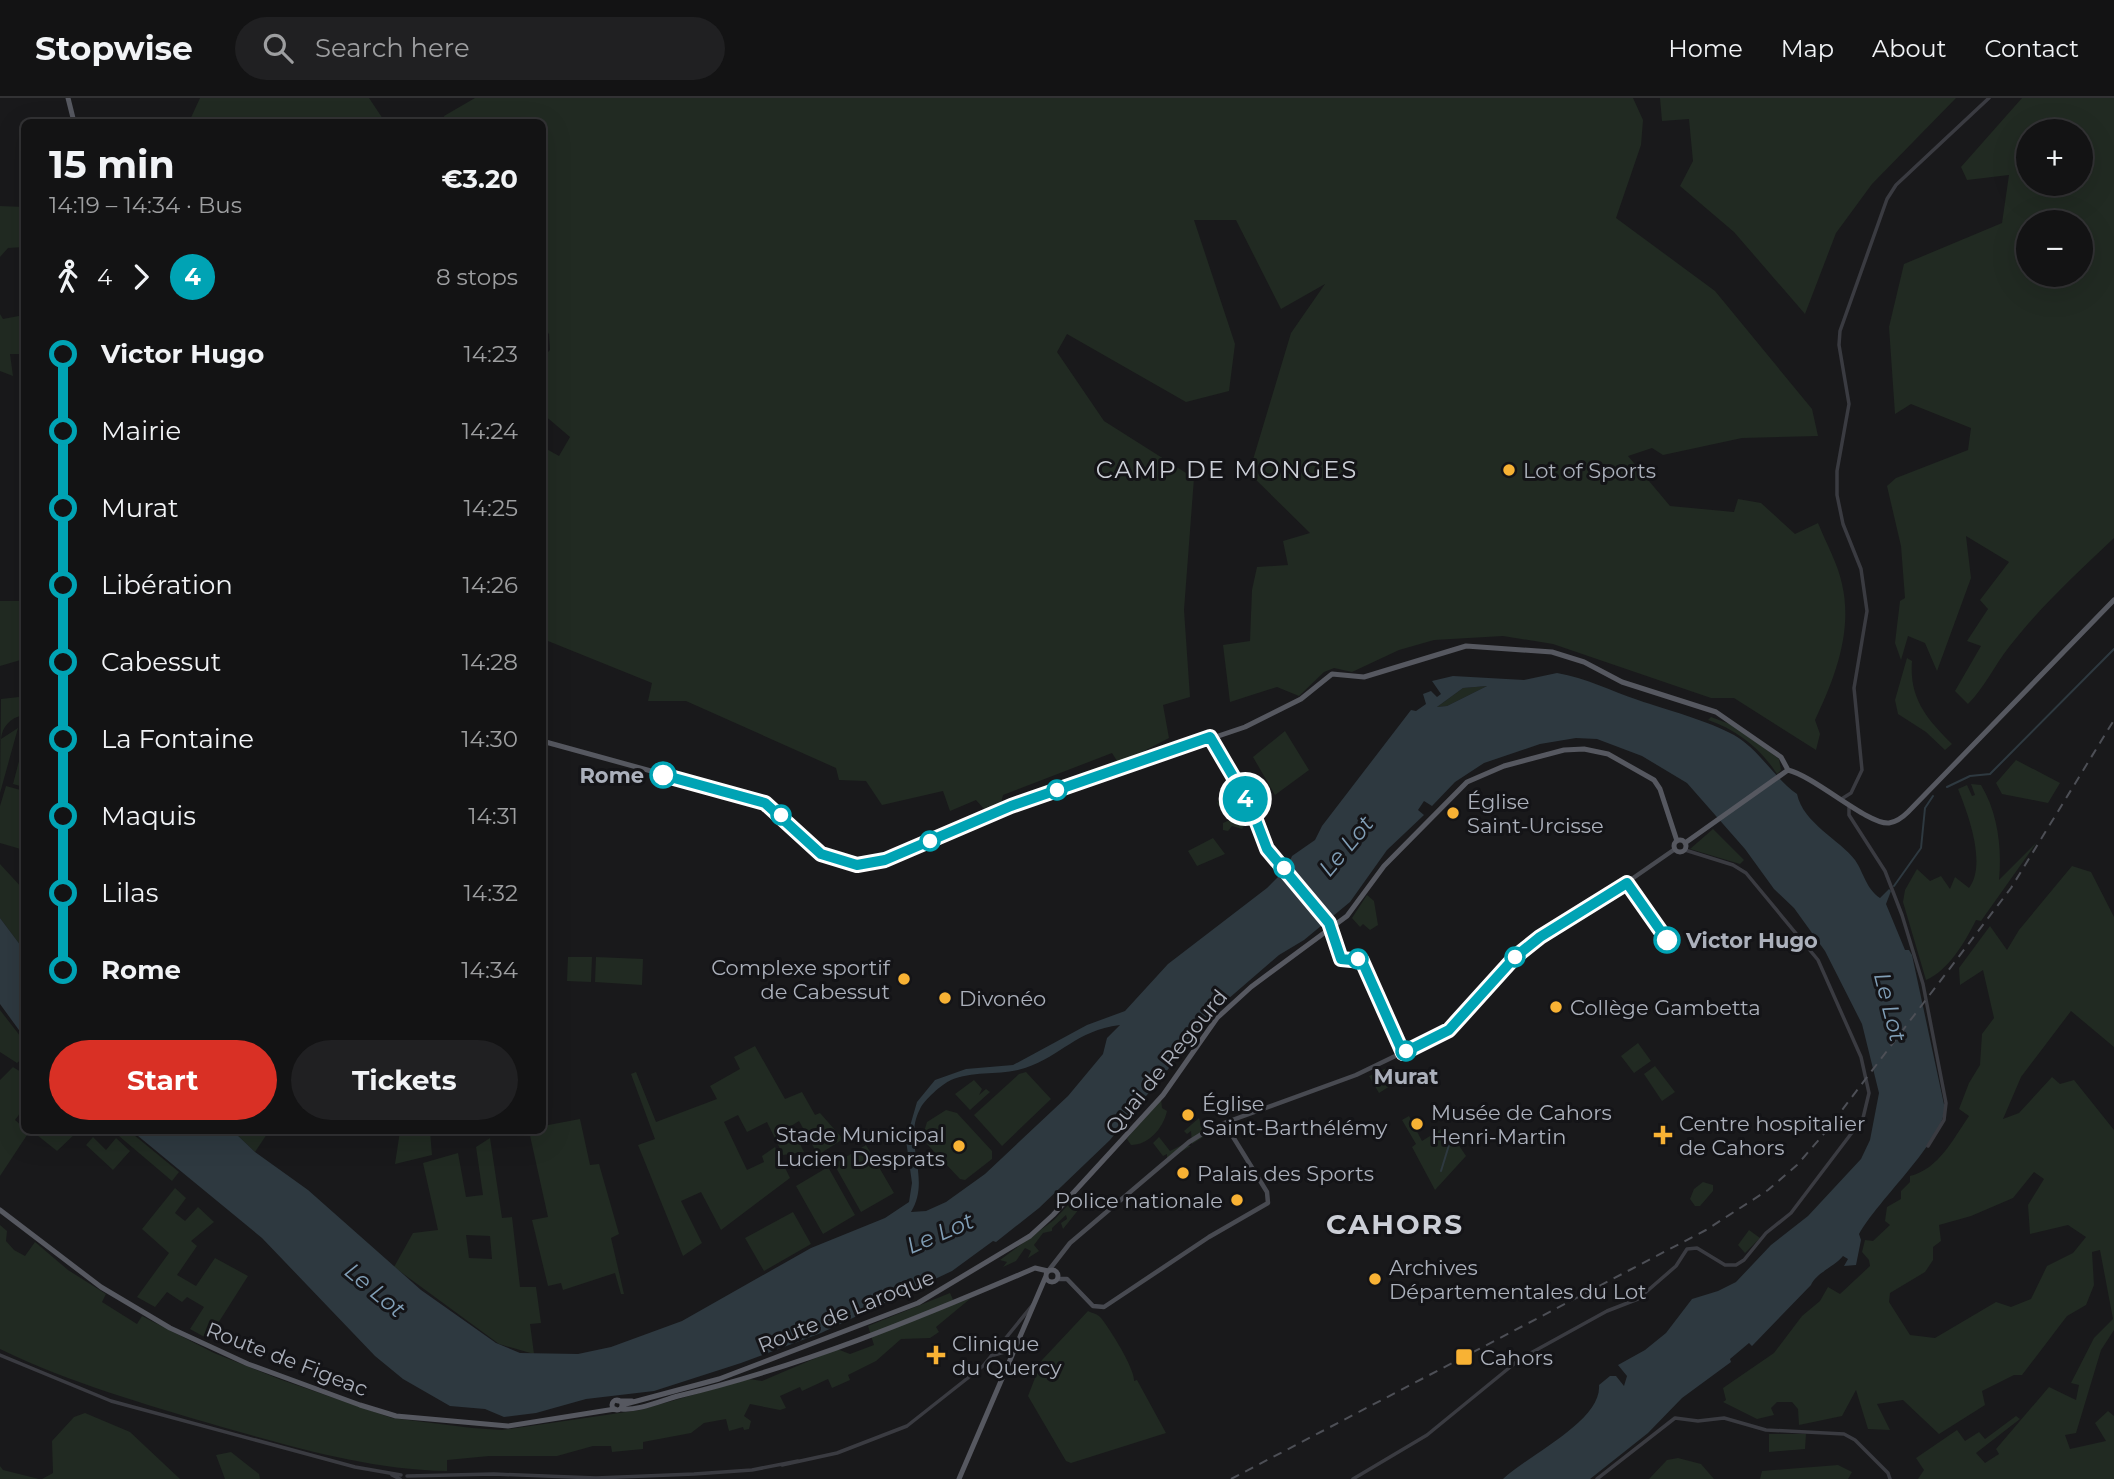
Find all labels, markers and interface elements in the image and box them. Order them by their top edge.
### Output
search box [235,17,725,80]
text: Stopwise [35,28,193,68]
icon: search [259,29,297,67]
text: Search here [315,32,470,64]
text: Home [1668,34,1743,63]
text: Map [1781,34,1834,63]
text: About [1872,34,1946,63]
text: Contact [1984,34,2079,63]
map controls [2016,119,2093,287]
button: + [2016,119,2093,196]
text: 15 min [49,141,175,188]
text: €3.20 [441,163,518,195]
text: 14:19 – 14:34 · Bus [49,191,242,219]
button: − [2016,210,2093,287]
icon: walk [49,258,87,296]
icon: forward [122,258,160,296]
text: 4 [184,262,201,291]
text: 4 [97,263,112,291]
text: 8 stops [436,263,518,291]
text: Victor Hugo [101,338,264,370]
text: 14:23 [463,340,518,368]
text: Mairie [101,415,181,447]
text: 14:24 [462,417,518,445]
district label: CAMP DE MONGES [1096,455,1358,484]
place label: Lot of Sports [1523,458,1656,483]
marker: Lot of Sports [1501,462,1517,478]
text: Murat [101,492,179,524]
text: 14:25 [463,494,518,522]
text: Libération [101,569,233,601]
text: 14:26 [462,571,518,599]
text: Cabessut [101,646,221,678]
text: 14:28 [462,648,518,676]
text: La Fontaine [101,723,254,755]
text: 14:30 [461,725,518,753]
marker: Rome [650,762,676,788]
place label: Rome [579,763,644,788]
line badge: 4 [1222,776,1268,822]
unlabelled marker [1047,780,1067,800]
text: 4 [1237,784,1253,813]
place label: Église Saint-Urcisse [1467,789,1604,838]
text: Maquis [101,800,196,832]
text: 14:31 [468,802,518,830]
unlabelled marker [771,805,791,825]
marker: Église Saint-Urcisse [1445,805,1461,821]
water label: Le Lot [1313,810,1380,882]
unlabelled marker [920,831,940,851]
unlabelled marker [1274,858,1294,878]
text: Lilas [101,877,158,909]
text: 14:32 [464,879,518,907]
marker: Victor Hugo [1654,927,1680,953]
place label: Victor Hugo [1685,928,1818,953]
unlabelled marker [1505,947,1525,967]
unlabelled marker [1348,949,1368,969]
text: Rome [101,954,181,986]
place label: Complexe sportif de Cabessut [711,955,891,1004]
text: 14:34 [461,956,518,984]
water label: Le Lot [1868,969,1912,1045]
marker: Complexe sportif de Cabessut [896,971,912,987]
street label: Quai de Regourd [1100,984,1232,1140]
place label: Divonéo [959,986,1046,1011]
marker: Divonéo [937,990,953,1006]
place label: Collège Gambetta [1570,995,1761,1020]
marker: Collège Gambetta [1548,999,1564,1015]
button: Start [49,1040,277,1120]
button: Tickets [291,1040,518,1120]
marker: Murat [1396,1041,1416,1061]
place label: Murat [1374,1064,1438,1089]
place label: Église Saint-Barthélémy [1202,1091,1388,1140]
place label: Musée de Cahors Henri-Martin [1431,1100,1612,1149]
marker: Église Saint-Barthélémy [1180,1107,1196,1123]
place label: Centre hospitalier de Cahors [1679,1111,1865,1160]
marker: Musée de Cahors Henri-Martin [1409,1116,1425,1132]
place label: Stade Municipal Lucien Desprats [776,1122,945,1171]
marker: Centre hospitalier de Cahors [1653,1125,1673,1145]
marker: Stade Municipal Lucien Desprats [951,1138,967,1154]
place label: Palais des Sports [1197,1161,1374,1186]
marker: Palais des Sports [1175,1165,1191,1181]
place label: Police nationale [1055,1188,1223,1213]
marker: Police nationale [1229,1192,1245,1208]
water label: Le Lot [902,1206,978,1260]
district label: CAHORS [1326,1207,1464,1241]
place label: Archives Départementales du Lot [1389,1255,1647,1304]
water label: Le Lot [339,1257,411,1324]
street label: Route de Laroque [754,1264,938,1358]
marker: Archives Départementales du Lot [1367,1271,1383,1287]
street label: Route de Figeac [203,1317,371,1401]
place label: Clinique du Quercy [952,1331,1062,1380]
marker: Clinique du Quercy [926,1345,946,1365]
place label: Cahors [1480,1345,1553,1370]
marker: Cahors [1454,1347,1474,1367]

